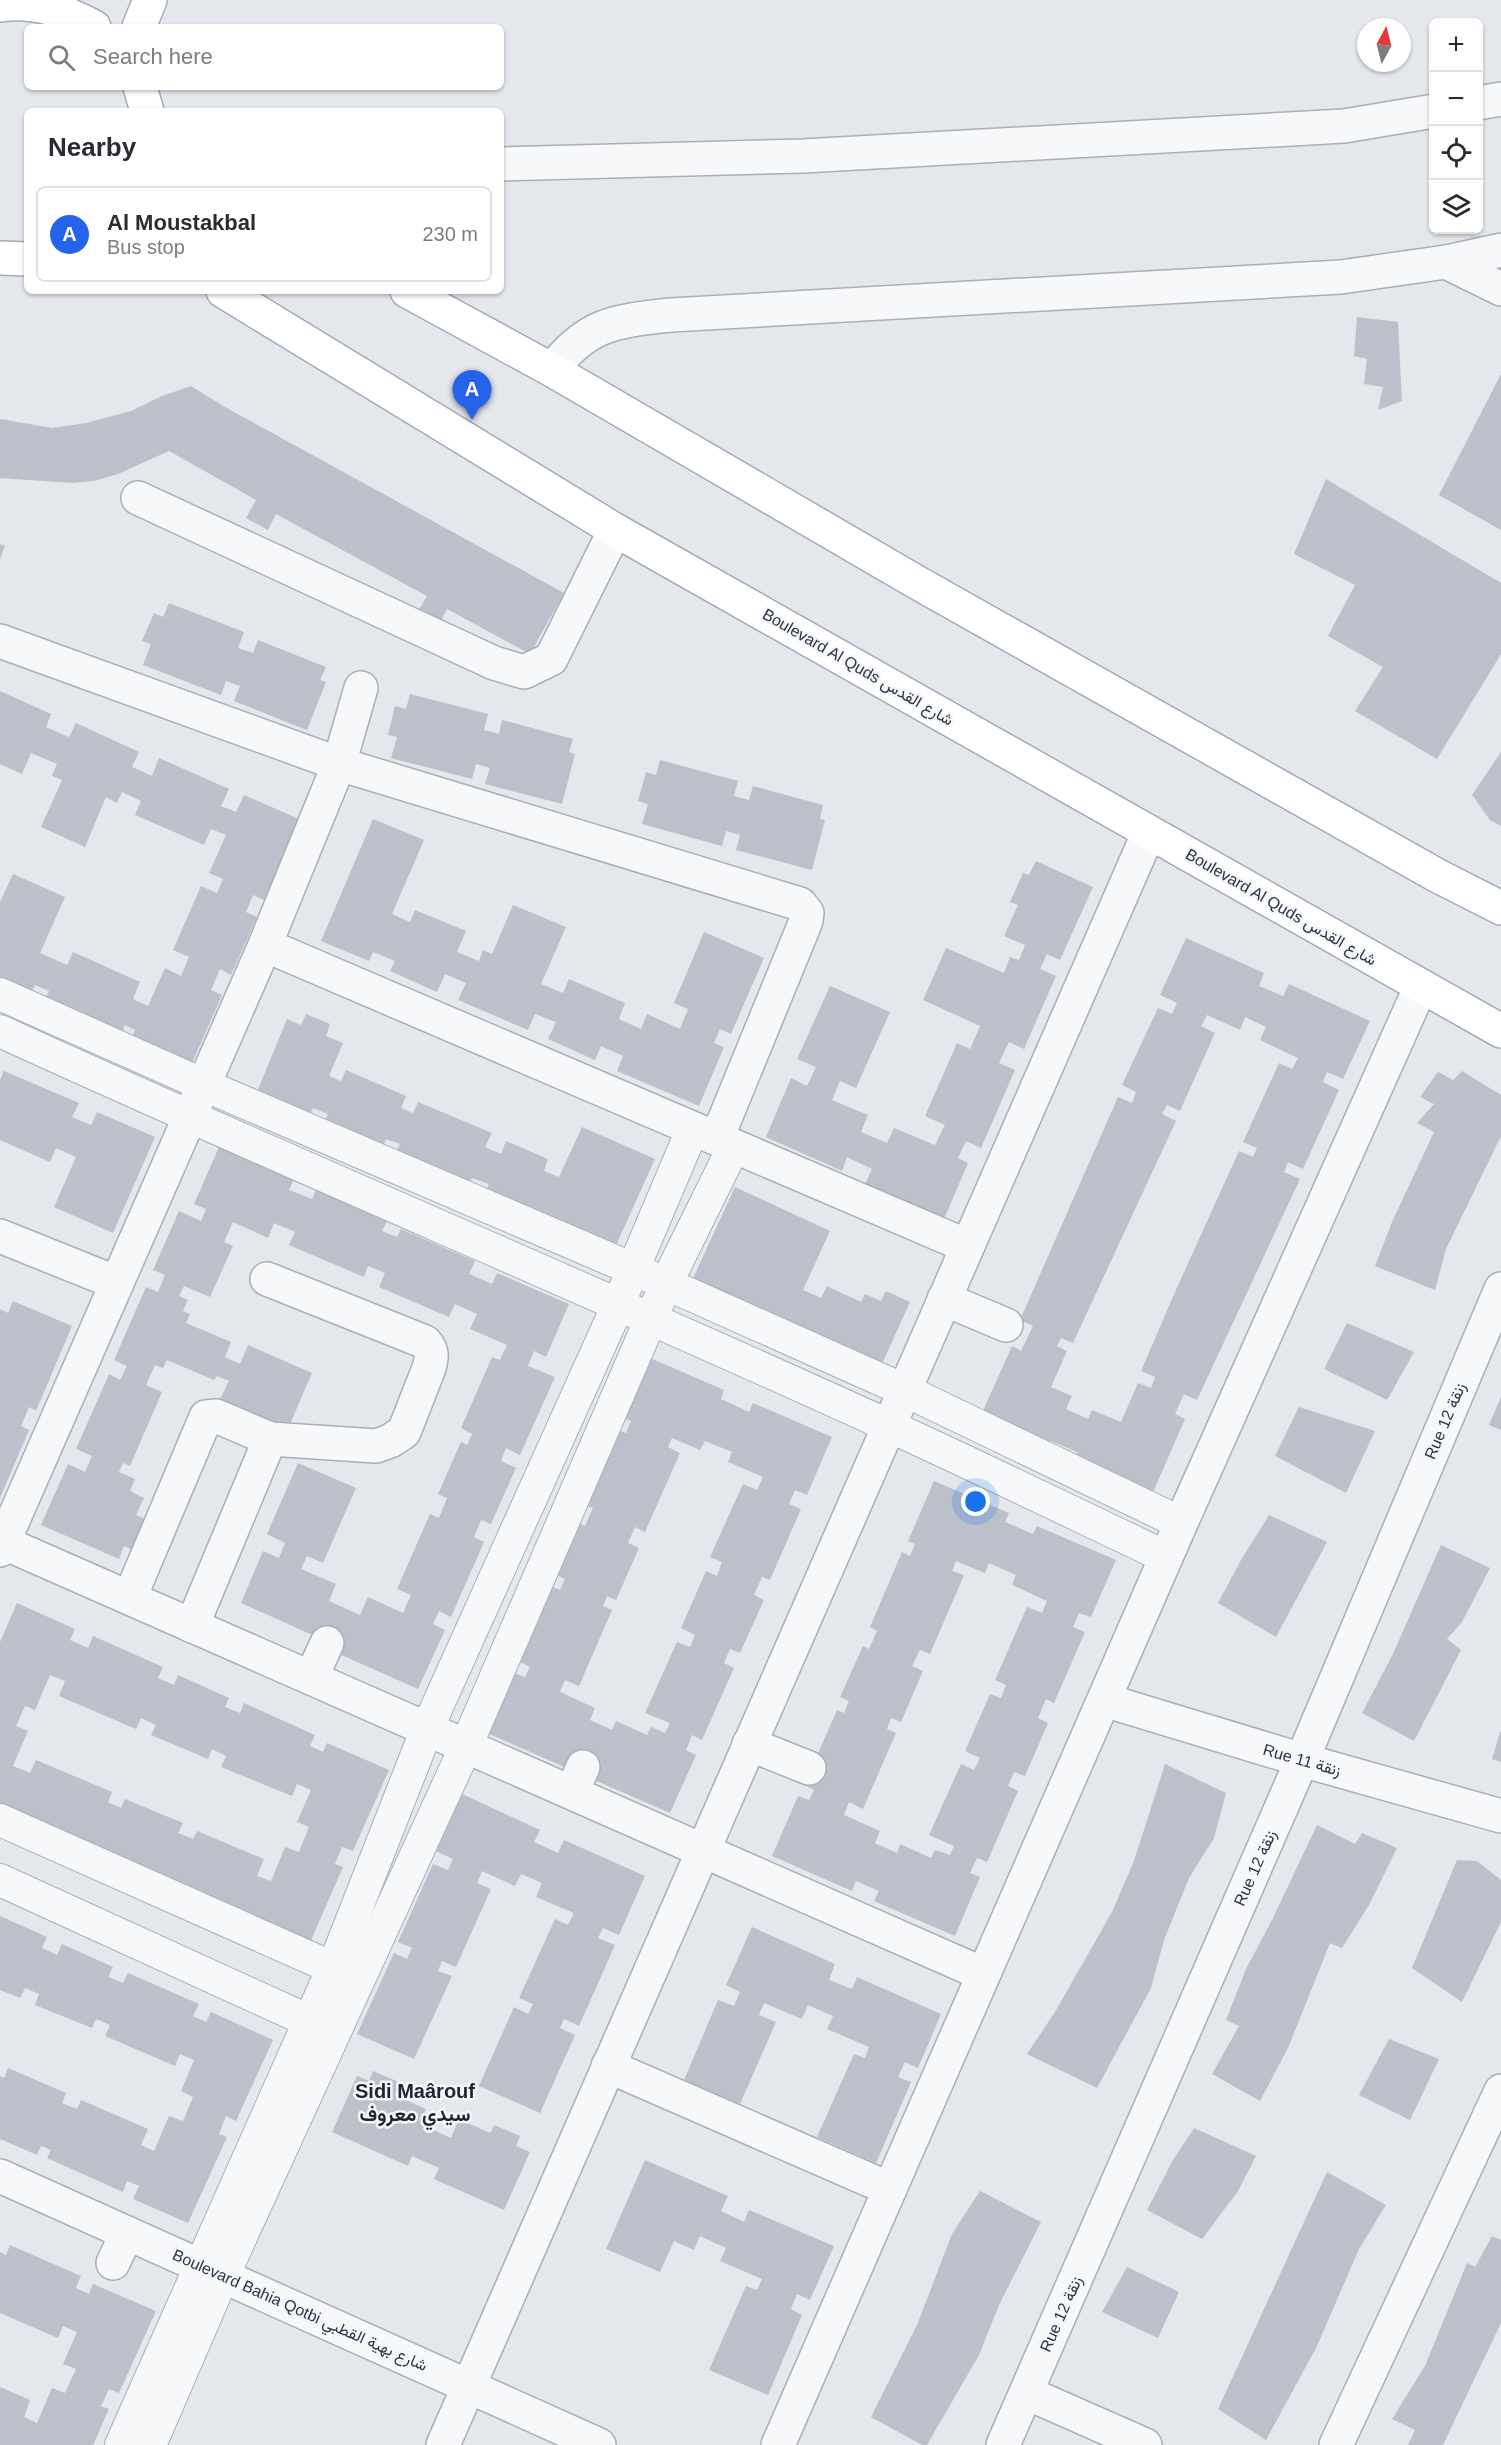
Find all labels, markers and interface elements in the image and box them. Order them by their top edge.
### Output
north arrow [1357,18,1411,72]
map controls [1429,18,1483,234]
button: + [1429,18,1483,72]
search box [24,24,504,90]
icon: search [45,41,78,74]
text: Search here [93,44,213,69]
button: − [1429,72,1483,126]
button: locate [1429,126,1483,180]
text: Nearby [48,132,136,162]
button: layers [1429,180,1483,234]
text: Al Moustakbal [107,210,256,235]
text: A [62,223,77,245]
text: 230 m [422,223,478,245]
text: Bus stop [107,236,185,258]
pin: A [452,370,492,420]
street label: Boulevard Al Quds شارع القدس [758,605,956,731]
street label: Boulevard Al Quds شارع القدس [1181,845,1379,971]
street label: Rue 12 زنقة [1421,1380,1471,1462]
your location [961,1487,990,1516]
street label: Rue 11 زنقة [1261,1741,1343,1781]
street label: Rue 12 زنقة [1231,1827,1281,1909]
district label: Sidi Maârouf سيدي معروف [355,2080,475,2131]
street label: Boulevard Bahia Qotbi شارع بهية القطبي [168,2246,430,2379]
street label: Rue 12 زنقة [1037,2273,1087,2355]

